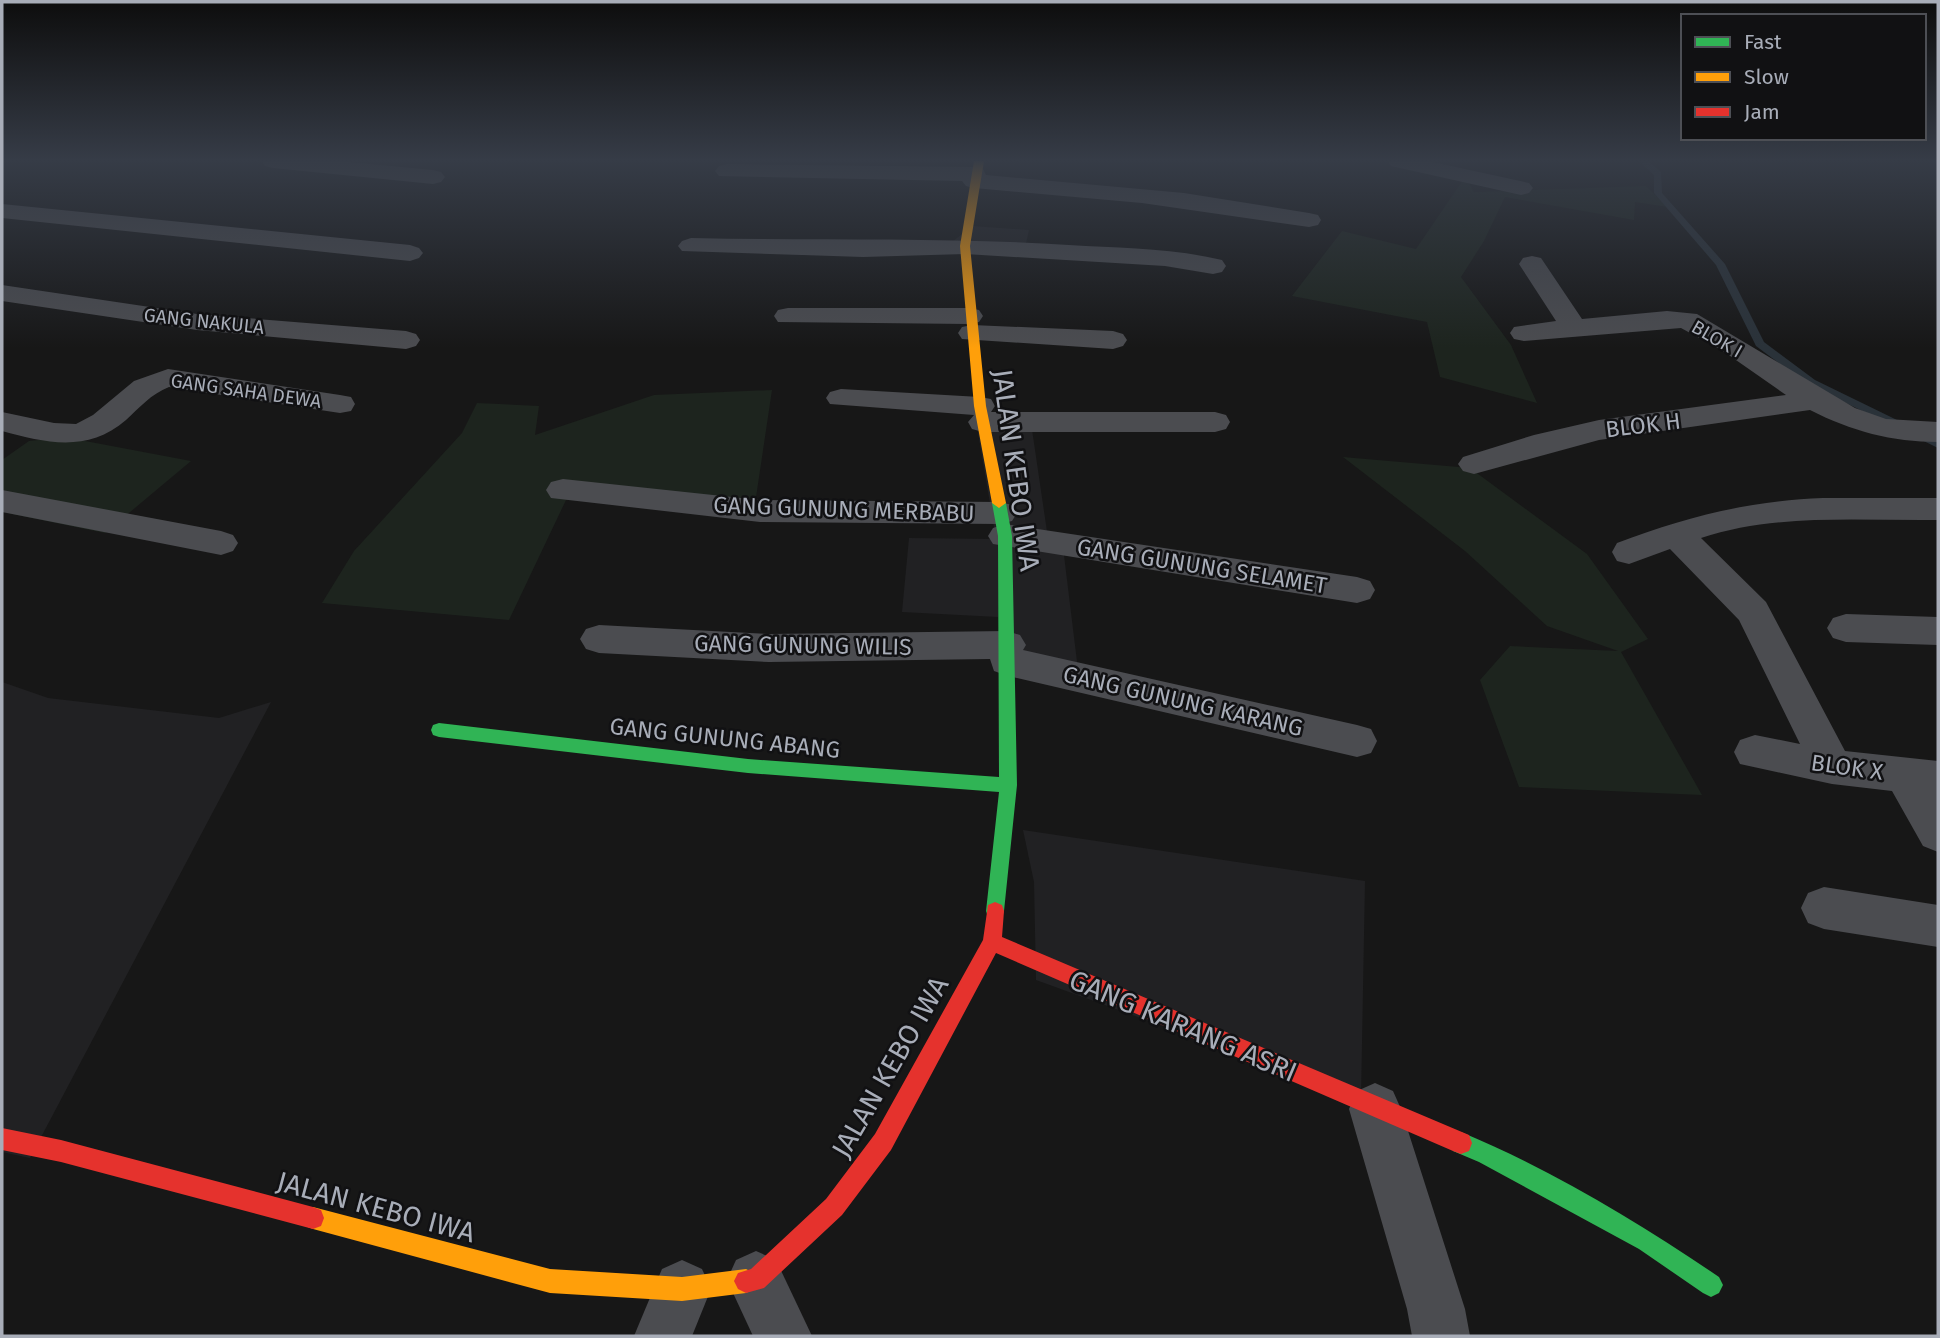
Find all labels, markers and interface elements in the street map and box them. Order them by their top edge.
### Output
legend [1681,14,1926,140]
text: Fast [1744,29,1782,55]
text: Slow [1744,64,1789,90]
text: Jam [1744,99,1780,125]
street label: GANG NAKULA [143,303,265,339]
street label: BLOK I [1687,315,1747,363]
street label: JALAN KEBO IWA [985,367,1047,573]
street label: GANG SAHA DEWA [169,369,323,413]
street label: BLOK H [1604,406,1682,444]
street label: GANG GUNUNG MERBABU [713,490,975,528]
street label: GANG GUNUNG SELAMET [1075,532,1329,600]
street label: GANG GUNUNG WILIS [694,629,912,661]
street label: GANG GUNUNG KARANG [1060,660,1306,742]
street label: GANG GUNUNG ABANG [608,712,842,764]
street label: BLOK X [1809,748,1885,786]
street label: GANG KARANG ASRI [1064,963,1302,1089]
street label: JALAN KEBO IWA [825,970,955,1164]
street label: JALAN KEBO IWA [273,1165,479,1249]

